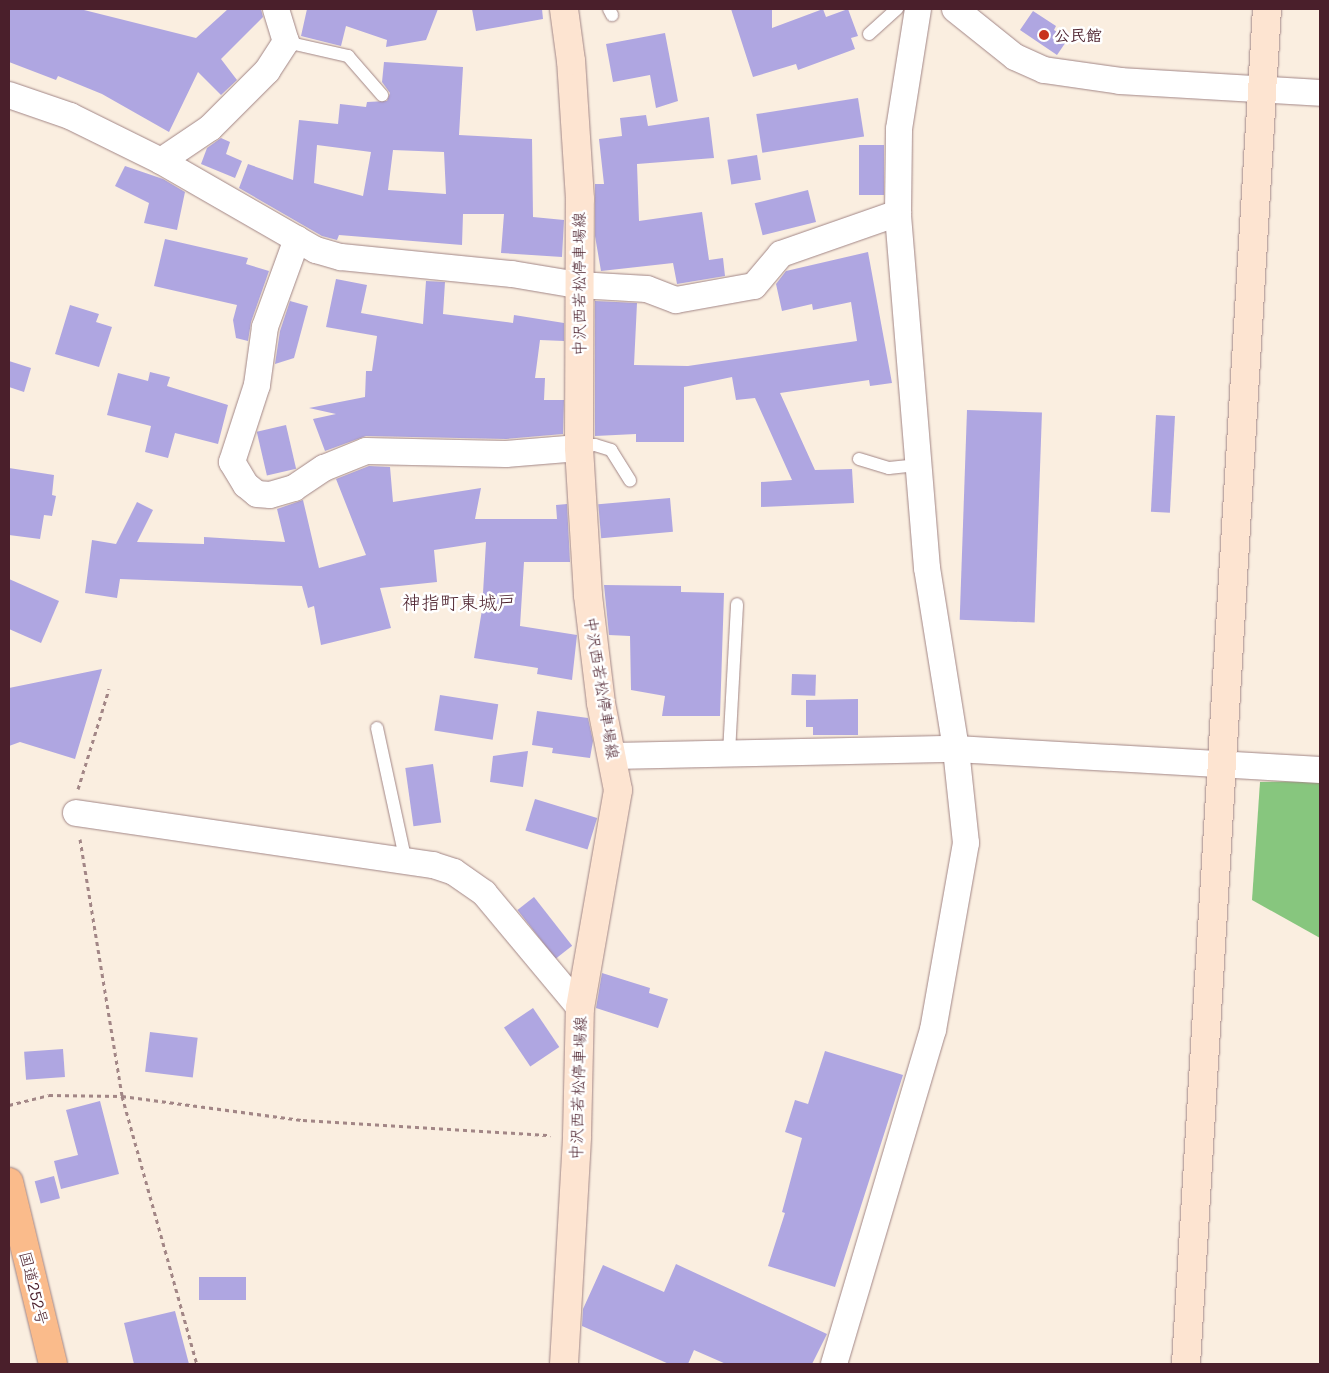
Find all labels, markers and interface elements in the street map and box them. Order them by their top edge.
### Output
place label: 公民館 [1054,25,1102,45]
marker: 公民館 [1038,29,1050,41]
street label: 中沢西若松停車場線 [569,212,589,356]
district label: 神指町東城戸 [402,591,516,613]
street label: 中沢西若松停車場線 [581,615,623,761]
street label: 中沢西若松停車場線 [566,1016,590,1160]
street label: 国道252号 [16,1249,52,1327]

